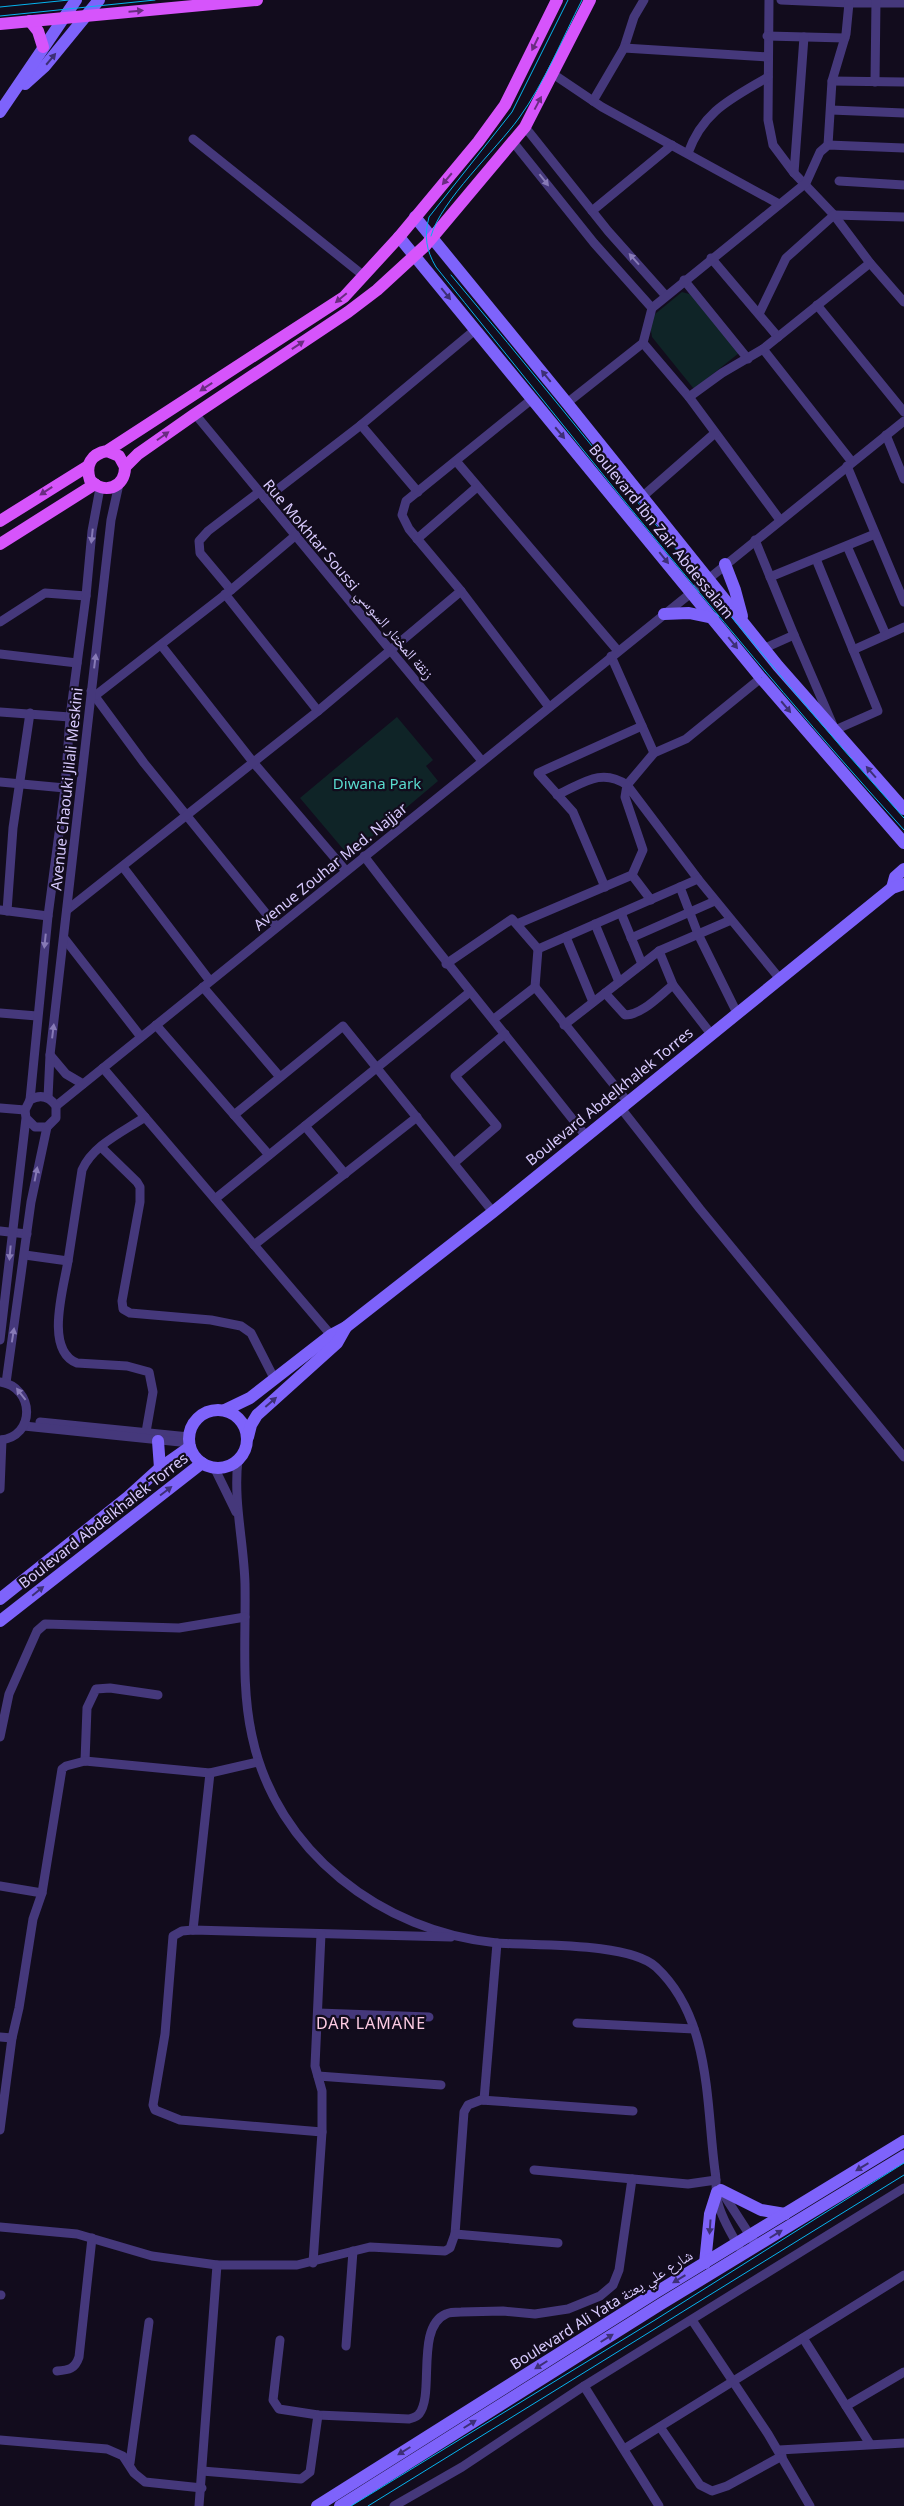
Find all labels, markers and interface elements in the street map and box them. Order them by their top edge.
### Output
one-way arrow [128,7,144,15]
one-way arrow [531,37,539,51]
one-way arrow [45,53,57,65]
one-way arrow [534,95,542,110]
one-way arrow [441,172,452,185]
one-way arrow [539,173,549,187]
one-way arrow [628,254,640,266]
one-way arrow [440,287,451,300]
one-way arrow [335,293,348,304]
one-way arrow [291,341,305,350]
one-way arrow [540,370,551,383]
one-way arrow [199,383,212,392]
one-way arrow [555,426,566,439]
one-way arrow [156,431,170,441]
street label: Boulevard Ibn Zair Abdessalam [585,440,739,622]
street label: Rue Mokhtar Soussi زنقة المختار السوسي [257,475,439,685]
one-way arrow [40,487,53,496]
one-way arrow [88,528,96,544]
one-way arrow [659,551,670,564]
one-way arrow [728,636,739,649]
one-way arrow [91,653,99,669]
street label: Avenue Chaouki Jilali Meskini [45,686,87,892]
one-way arrow [780,701,791,713]
one-way arrow [865,767,877,779]
park label: Diwana Park [333,773,421,793]
street label: Avenue Zouhar Med. Najjar [249,798,411,934]
one-way arrow [41,933,49,949]
street label: Boulevard Abdelkhalek Torres [521,1022,697,1170]
one-way arrow [49,1023,57,1039]
one-way arrow [33,1166,41,1182]
one-way arrow [5,1246,13,1262]
one-way arrow [9,1326,17,1342]
one-way arrow [16,1388,26,1401]
one-way arrow [264,1396,277,1407]
street label: Boulevard Abdelkhalek Torres [14,1448,192,1592]
one-way arrow [159,1485,172,1496]
one-way arrow [31,1585,44,1596]
district label: DAR LAMANE [316,2012,426,2034]
one-way arrow [856,2162,869,2171]
one-way arrow [705,2219,713,2235]
one-way arrow [769,2230,782,2239]
street label: Boulevard Ali Yata شارع علي يعتة [506,2244,698,2376]
one-way arrow [672,2274,685,2283]
one-way arrow [601,2333,614,2342]
one-way arrow [534,2360,548,2369]
one-way arrow [463,2420,477,2429]
one-way arrow [397,2447,410,2456]

